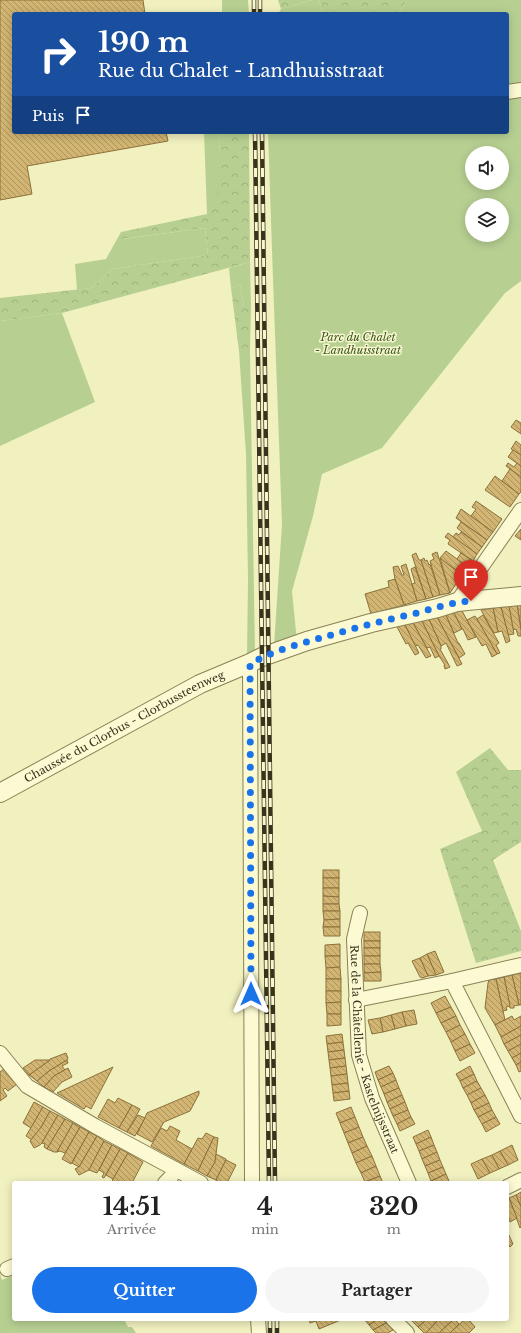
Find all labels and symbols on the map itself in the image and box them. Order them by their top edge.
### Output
park label: Parc du Chalet - Landhuisstraat [315,330,401,357]
pin [454,560,488,601]
street label: Chaussée du Clorbus - Clorbussteenweg [22,667,227,786]
street label: Rue de la Châtellenie - Kastelnijsstraat [347,944,403,1156]
position arrow [230,973,272,1015]

